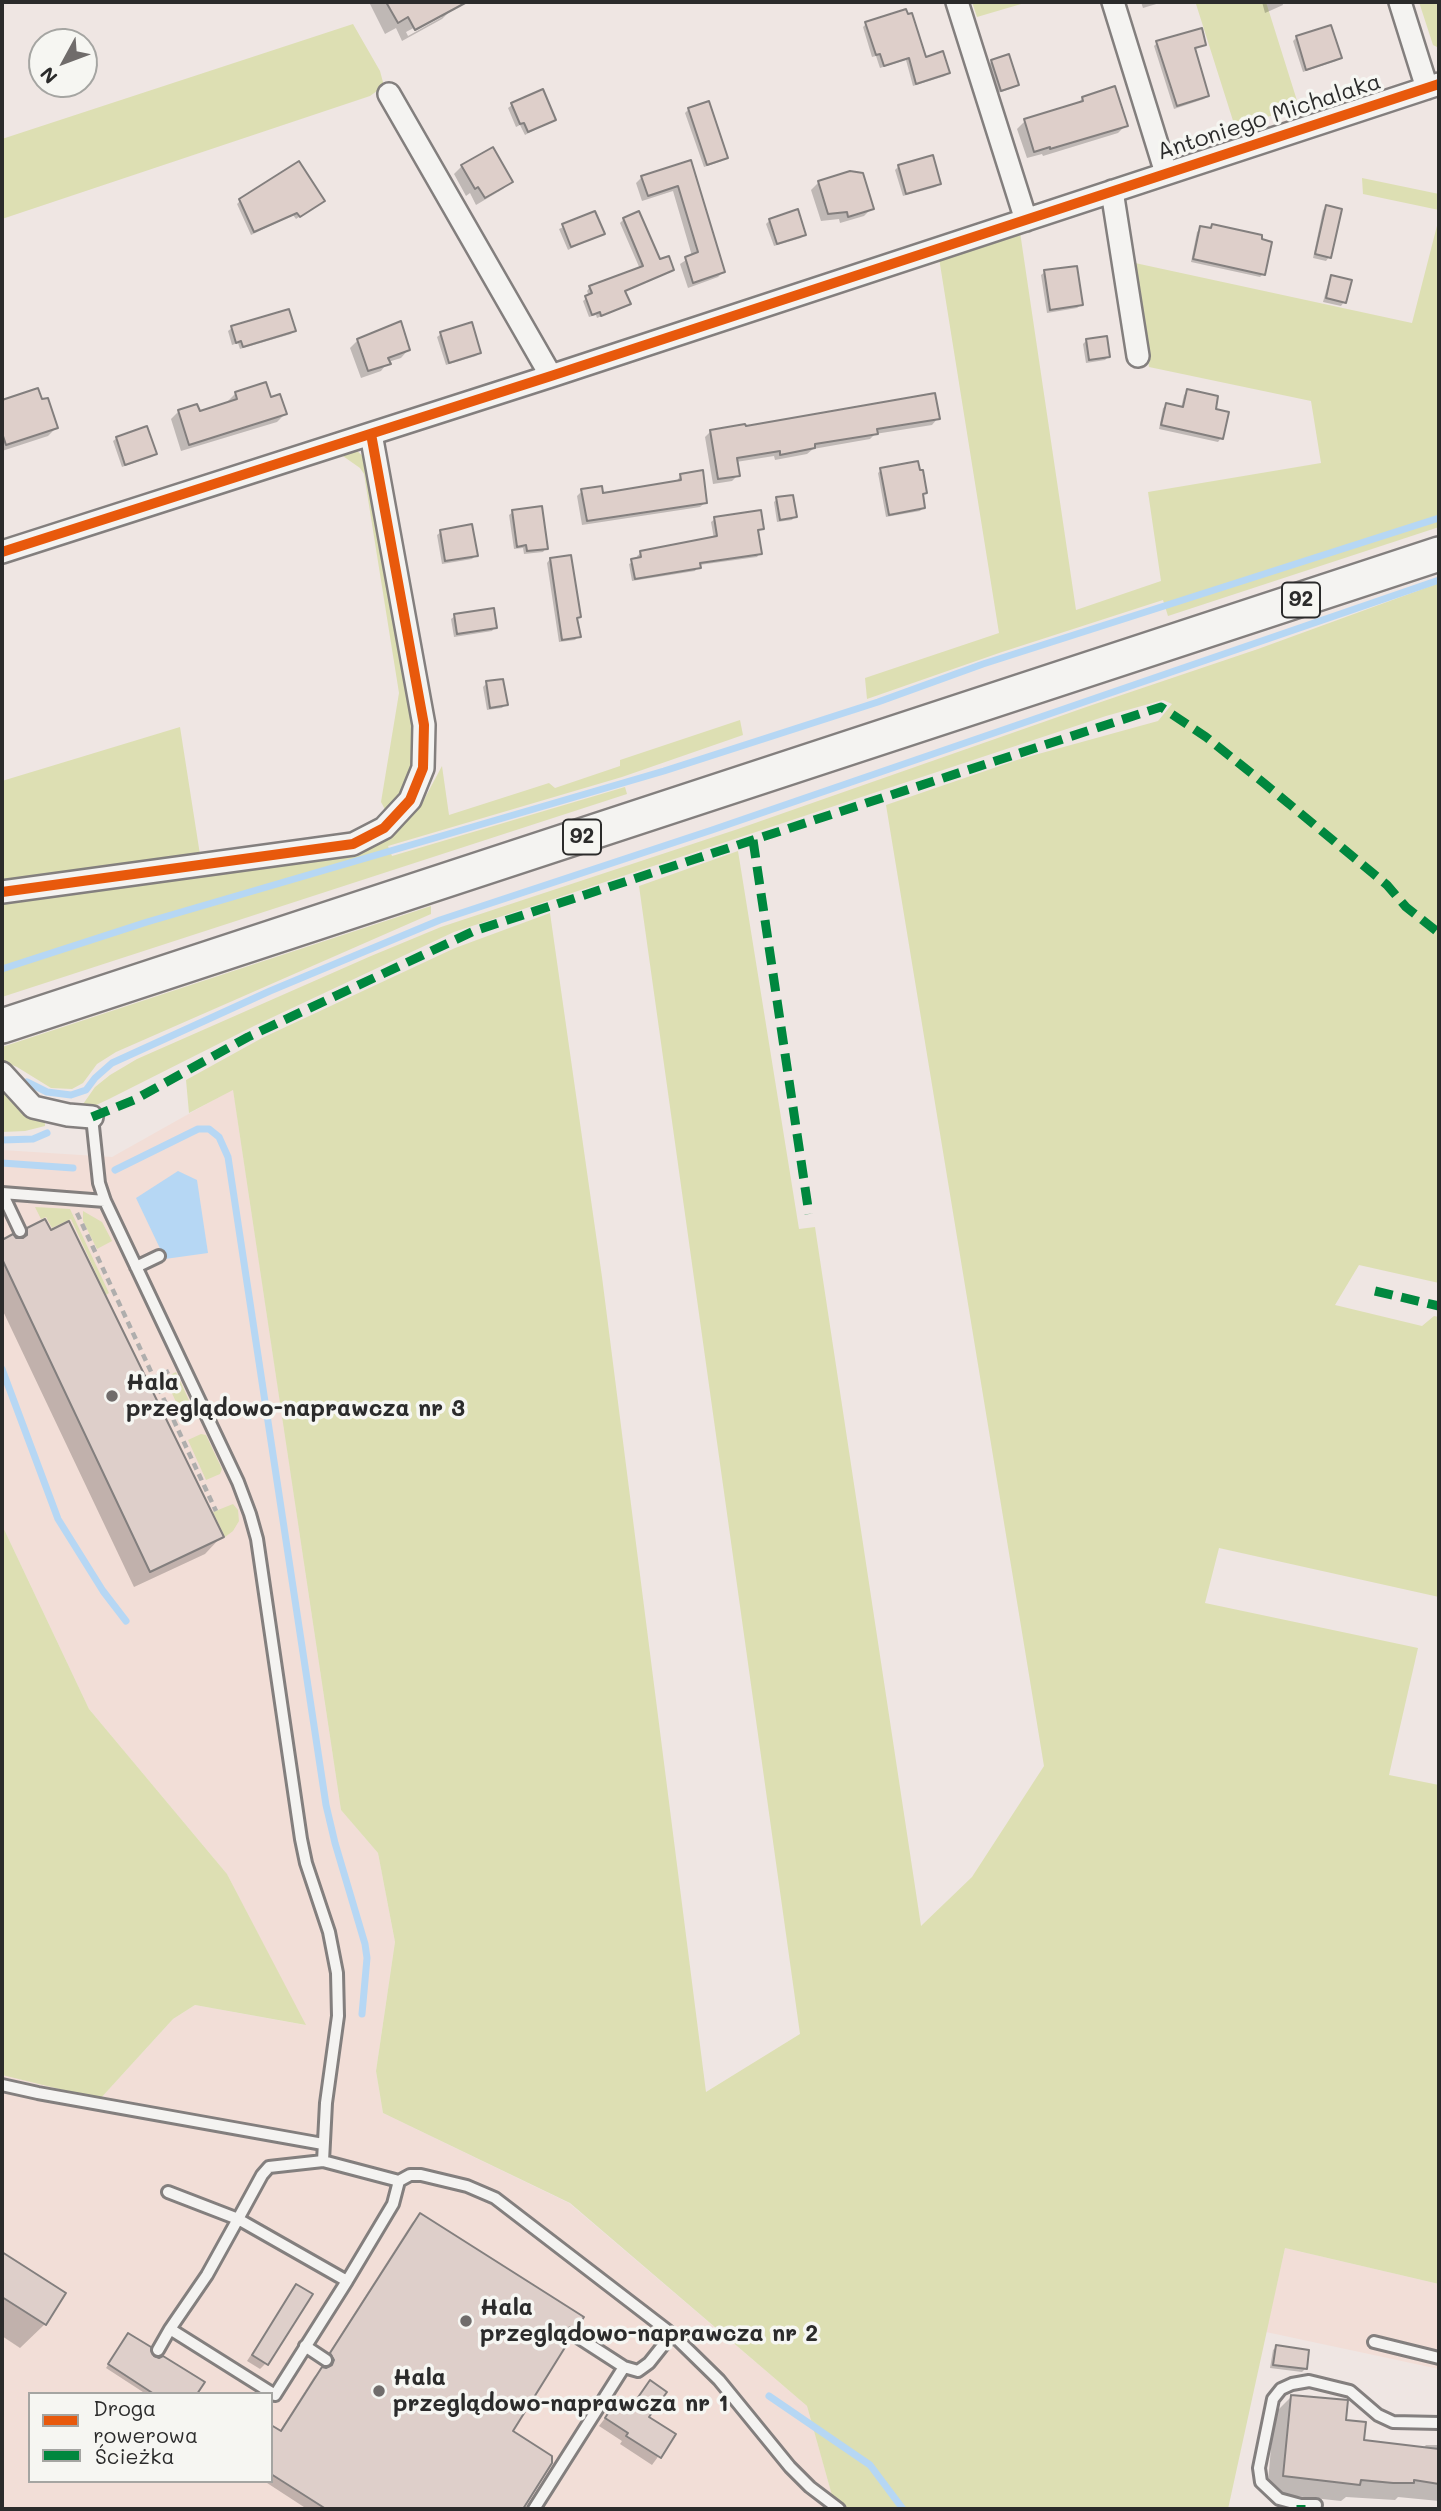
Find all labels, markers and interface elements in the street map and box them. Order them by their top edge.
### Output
north arrow [28,28,98,98]
text: N [34,62,62,89]
street label: Antoniego Michalaka [1154,68,1384,166]
road number: 92 [1282,582,1320,618]
road number: 92 [563,820,601,854]
place label: Hala przeglądowo-naprawcza nr 3 [126,1369,465,1423]
marker: Hala przeglądowo-naprawcza nr 3 [104,1388,120,1404]
place label: Hala przeglądowo-naprawcza nr 2 [480,2294,818,2348]
marker: Hala przeglądowo-naprawcza nr 2 [458,2313,474,2329]
place label: Hala przeglądowo-naprawcza nr 1 [393,2364,729,2418]
marker: Hala przeglądowo-naprawcza nr 1 [371,2383,387,2399]
legend [28,2392,273,2483]
text: Droga rowerowa [93,2394,198,2448]
text: Ścieżka [95,2442,175,2469]

